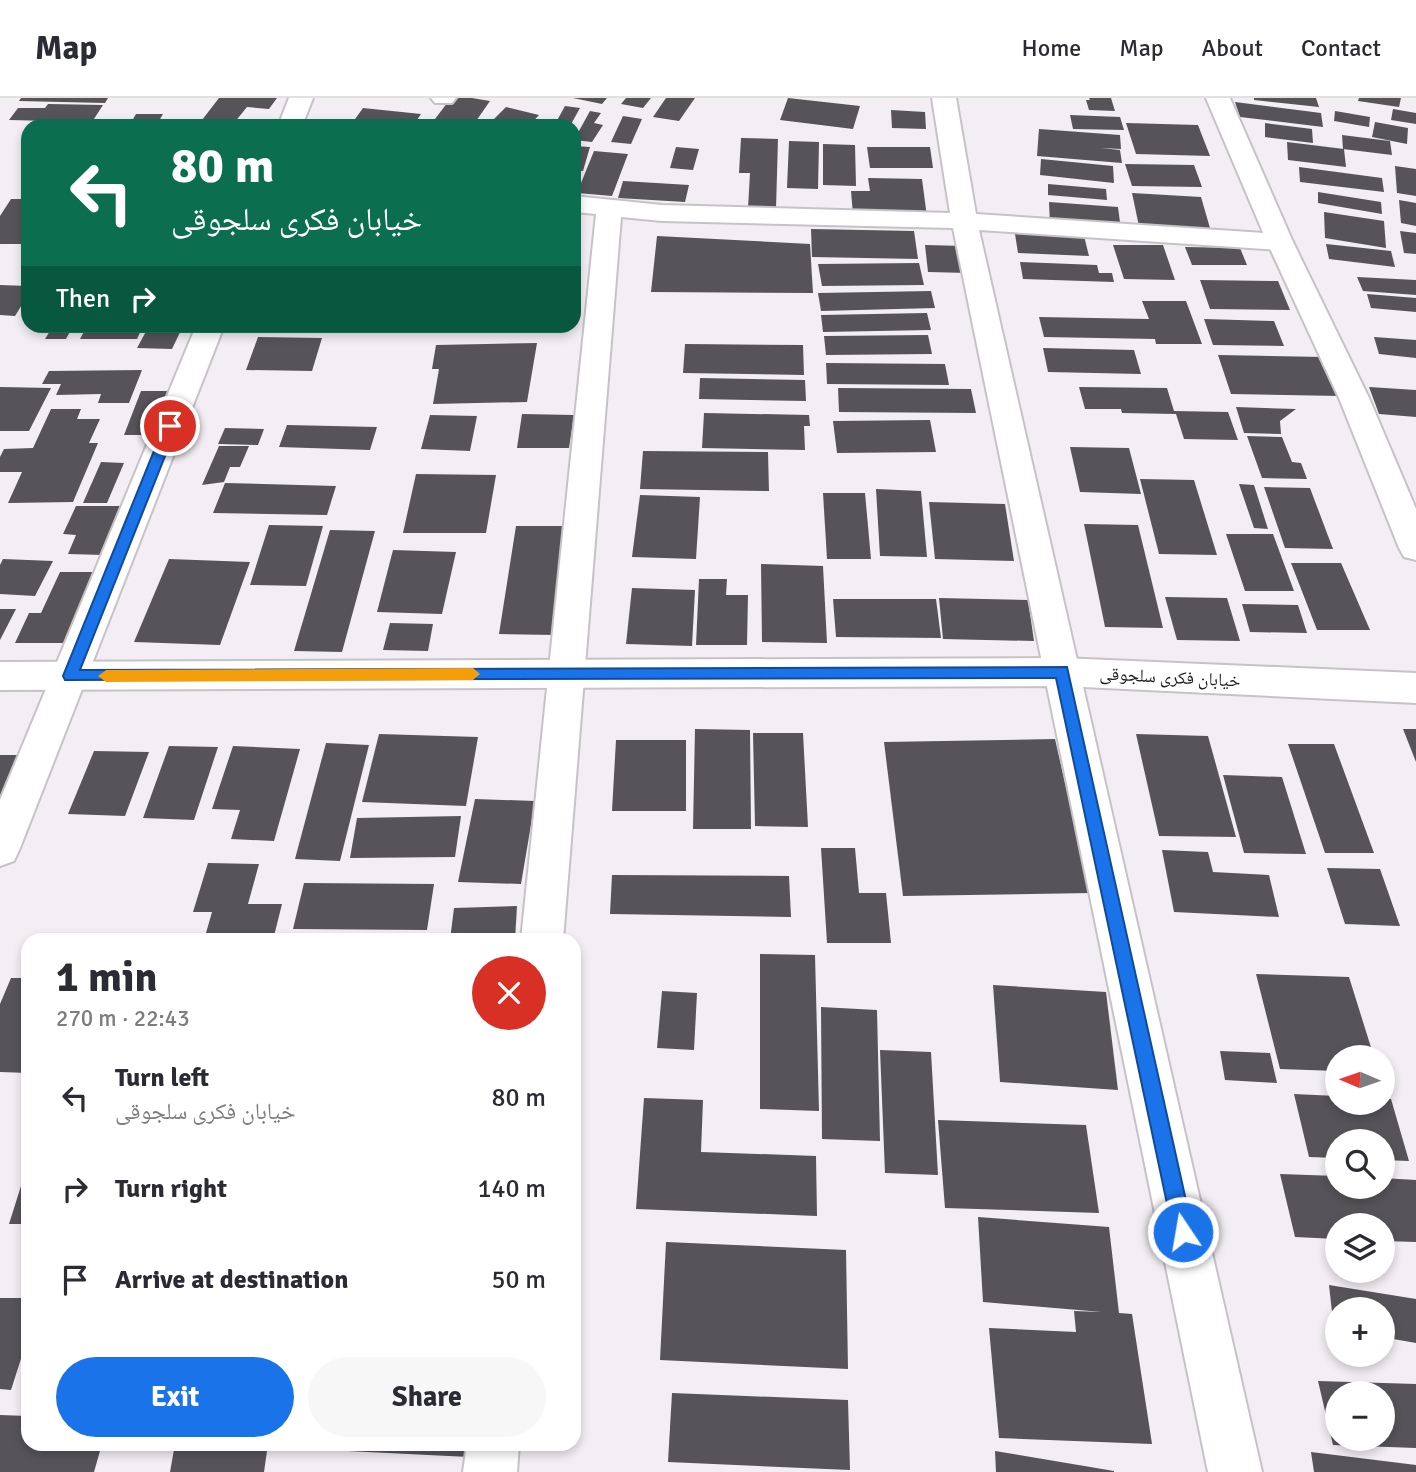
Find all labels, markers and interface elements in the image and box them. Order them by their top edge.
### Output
text: Map [35,28,97,69]
text: Home [1021,33,1081,63]
text: Map [1119,33,1164,63]
text: About [1202,33,1263,63]
text: Contact [1301,33,1381,63]
text: 80 m [171,136,274,196]
icon: left [56,147,147,238]
text: خیابان فکری سلجوقی [171,200,422,239]
icon: right [124,280,162,318]
text: Then [56,283,110,315]
pin [140,396,200,456]
icon: arrive [151,407,189,445]
street label: خیابان فکری سلجوقی [1099,662,1241,692]
text: 1 min [56,952,157,1003]
button: close [472,956,546,1030]
text: 270 m · 22:43 [56,1004,190,1033]
north arrow [1325,1045,1395,1115]
map controls [1325,1045,1395,1451]
text: Turn left [115,1062,209,1094]
icon: left [56,1079,94,1117]
text: 80 m [491,1082,546,1114]
text: خیابان فکری سلجوقی [115,1097,296,1126]
button: search [1325,1129,1395,1199]
icon: right [56,1170,94,1208]
text: Turn right [115,1173,227,1205]
text: 140 m [477,1173,546,1205]
position arrow [1146,1195,1220,1269]
button: layers [1325,1213,1395,1283]
icon: arrive [56,1261,94,1299]
text: Arrive at destination [115,1264,348,1296]
text: 50 m [491,1264,546,1296]
button: + [1325,1297,1395,1367]
button: Exit [56,1357,294,1437]
button: Share [308,1357,546,1437]
button: − [1325,1381,1395,1451]

